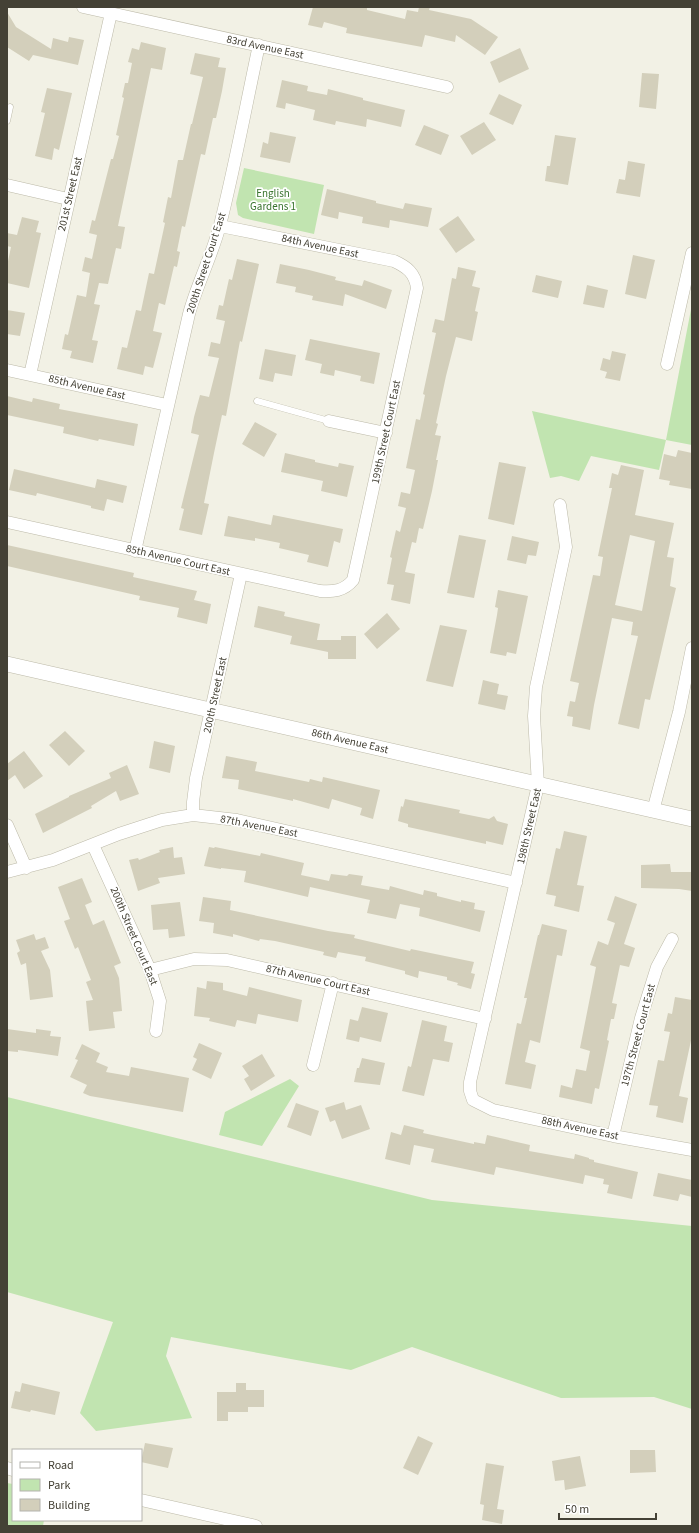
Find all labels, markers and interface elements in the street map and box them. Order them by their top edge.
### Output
street label: 83rd Avenue East [225,32,305,63]
street label: 201st Street East [54,155,86,233]
park label: English Gardens 1 [250,186,296,214]
street label: 200th Street Court East [183,210,230,315]
street label: 84th Avenue East [280,231,360,262]
street label: 85th Avenue East [47,371,127,403]
street label: 199th Street Court East [368,379,404,485]
street label: 85th Avenue Court East [124,541,232,579]
street label: 200th Street East [200,655,230,734]
street label: 86th Avenue East [310,725,390,757]
street label: 198th Street East [513,786,545,865]
street label: 87th Avenue East [219,811,299,841]
street label: 200th Street Court East [106,885,162,988]
street label: 87th Avenue Court East [264,961,372,999]
street label: 197th Street Court East [617,982,659,1088]
street label: 88th Avenue East [540,1113,620,1144]
legend [12,1449,142,1521]
text: Road [48,1457,74,1474]
text: Park [48,1477,70,1494]
scale bar [559,1495,656,1521]
text: Building [48,1497,90,1514]
text: 50 m [565,1501,589,1518]

